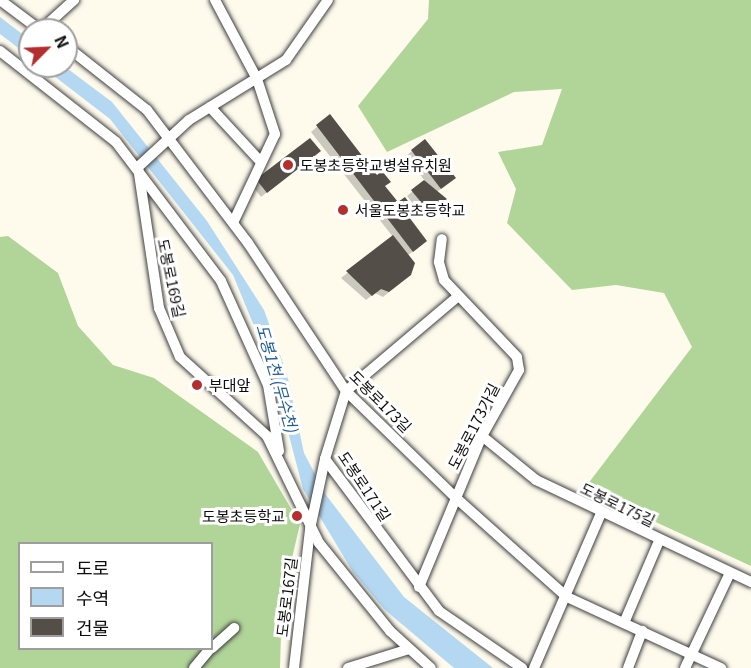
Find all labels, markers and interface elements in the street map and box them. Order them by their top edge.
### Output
north arrow [18,18,78,78]
text: N [49,31,76,52]
place label: 도봉초등학교병설유치원 [300,156,452,174]
marker: 도봉초등학교병설유치원 [281,158,295,172]
place label: 서울도봉초등학교 [355,201,465,219]
marker: 서울도봉초등학교 [336,203,350,217]
street label: 도봉로169길 [155,237,189,319]
water label: 도봉1천 (무수천) [253,322,303,434]
street label: 도봉로173길 [346,366,416,436]
place label: 부대앞 [209,376,250,394]
marker: 부대앞 [190,378,204,392]
street label: 도봉로173가길 [444,380,502,472]
street label: 도봉로171길 [335,448,395,524]
street label: 도봉로175길 [578,478,658,530]
place label: 도봉초등학교 [202,507,285,525]
marker: 도봉초등학교 [290,509,304,523]
legend [18,542,213,650]
text: 도로 [76,554,109,580]
street label: 도봉로167길 [272,556,300,638]
text: 수역 [76,584,109,610]
text: 건물 [76,614,109,640]

